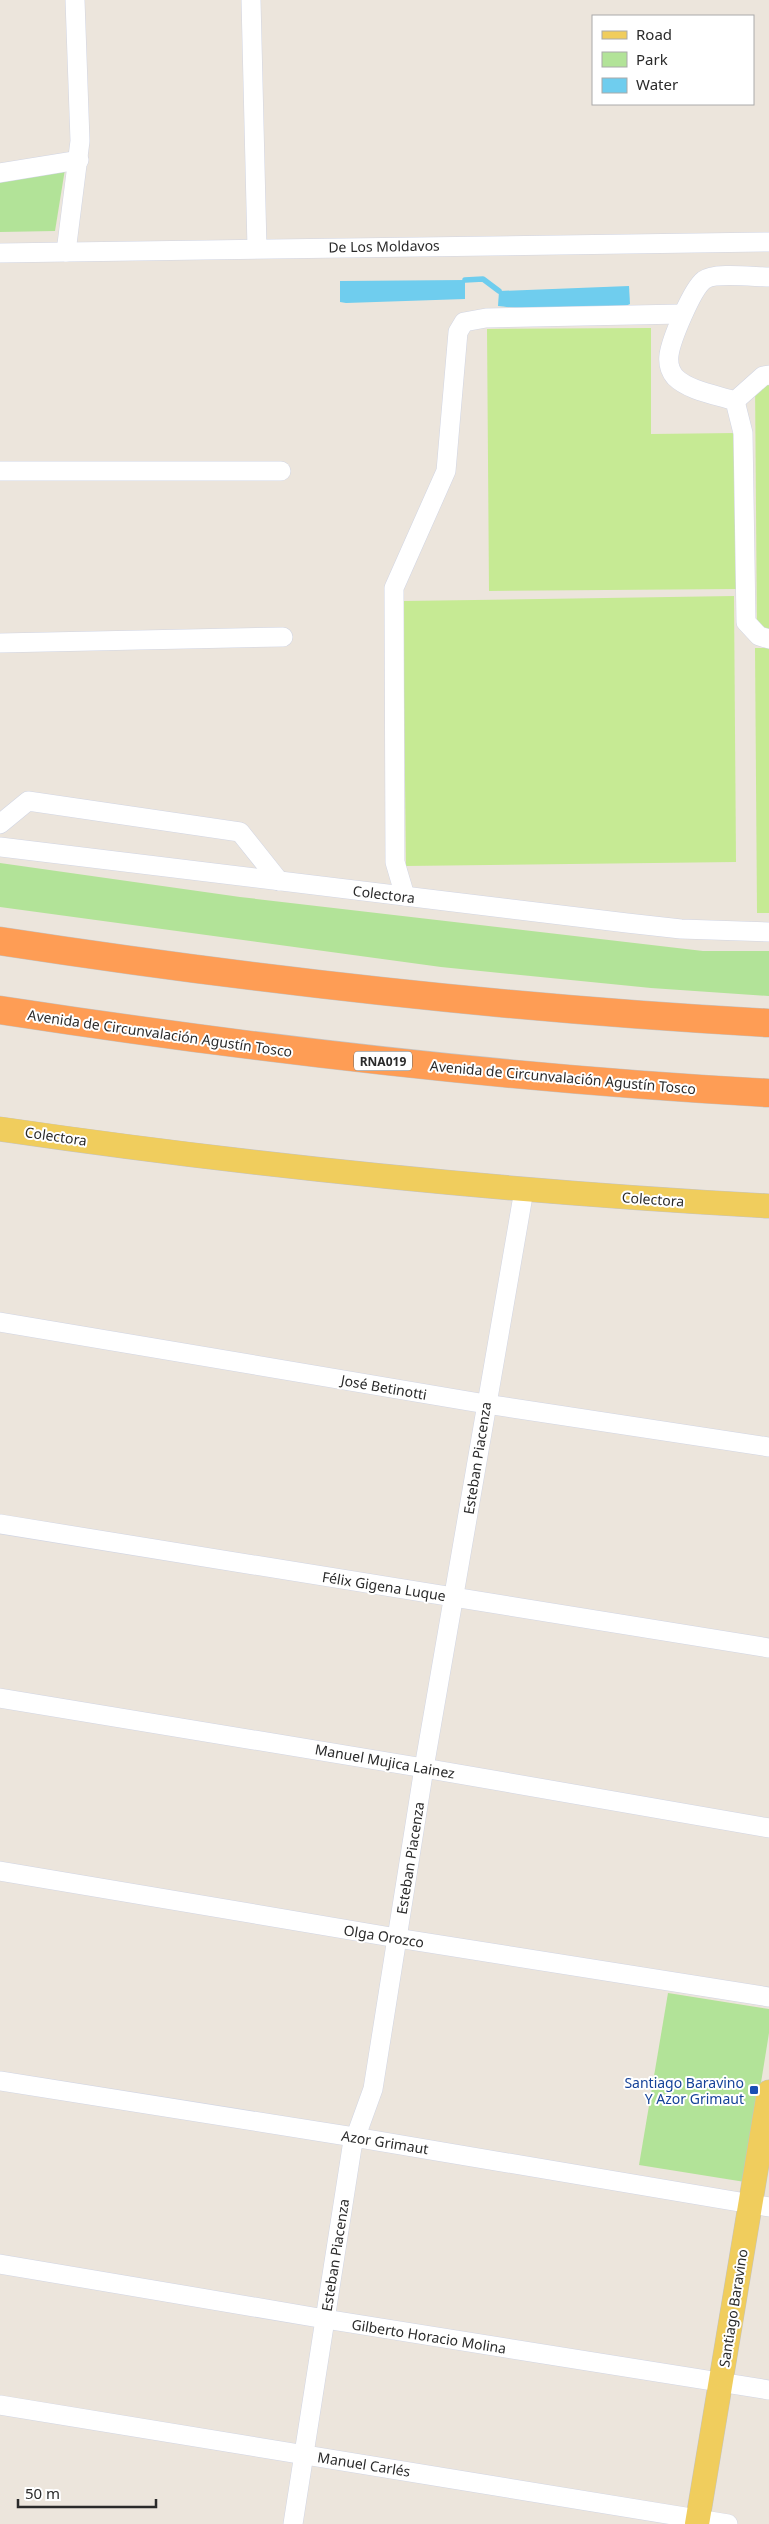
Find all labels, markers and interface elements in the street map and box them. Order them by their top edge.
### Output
legend [592,15,754,105]
text: Road [636,24,672,44]
text: Park [636,49,668,69]
text: Water [636,74,678,94]
street label: De Los Moldavos [328,236,440,256]
street label: Colectora [352,881,416,907]
street label: Avenida de Circunvalación Agustín Tosco [26,1005,294,1061]
road number: RNA019 [354,1052,412,1070]
street label: Avenida de Circunvalación Agustín Tosco [429,1056,697,1098]
street label: Colectora [24,1122,88,1150]
street label: Colectora [621,1187,685,1211]
street label: José Betinotti [338,1370,429,1404]
street label: Esteban Piacenza [459,1400,495,1516]
street label: Félix Gigena Luque [321,1567,447,1605]
street label: Manuel Mujica Lainez [314,1739,457,1783]
street label: Esteban Piacenza [392,1800,428,1916]
street label: Olga Orozco [342,1920,426,1952]
place label: Santiago Baravino Y Azor Grimaut [624,2073,744,2108]
marker: Santiago Baravino Y Azor Grimaut [748,2084,760,2096]
street label: Azor Grimaut [340,2126,430,2158]
street label: Esteban Piacenza [317,2197,353,2313]
street label: Santiago Baravino [714,2247,752,2369]
street label: Gilberto Horacio Molina [350,2314,508,2358]
street label: Manuel Carlés [316,2447,412,2481]
scale bar [18,2476,155,2508]
text: 50 m [25,2483,60,2503]

